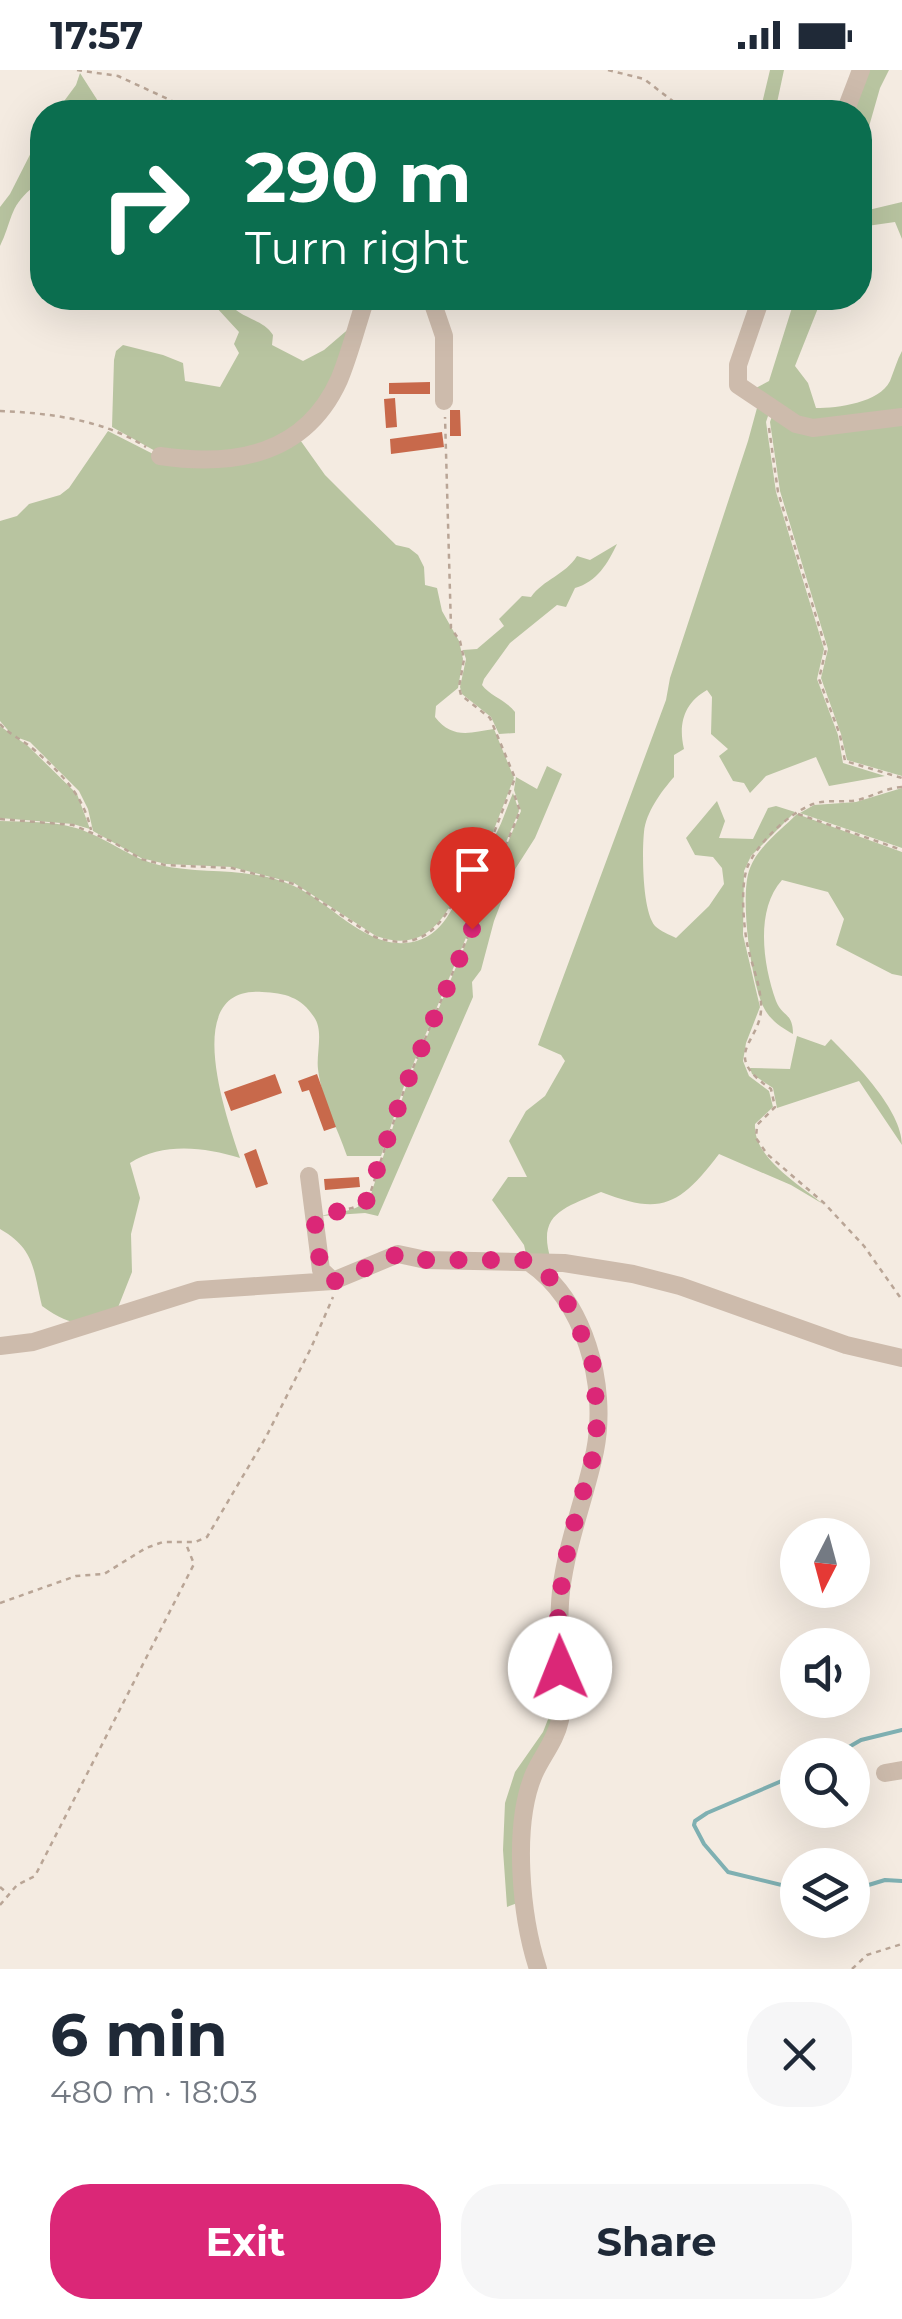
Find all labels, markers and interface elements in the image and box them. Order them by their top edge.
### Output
text: 17:57 [50,12,143,59]
text: 290 m [245,134,472,220]
icon: right [80,140,210,270]
text: Turn right [245,220,470,275]
pin [430,827,515,930]
icon: arrive [445,842,500,897]
north arrow [780,1518,870,1608]
map controls [780,1518,870,1938]
position arrow [508,1616,612,1720]
button: sound [780,1628,870,1718]
button: search [780,1738,870,1828]
button: layers [780,1848,870,1938]
text: 6 min [50,1998,228,2071]
button: close [747,2002,852,2107]
text: 480 m · 18:03 [50,2072,258,2111]
button: Exit [50,2184,441,2299]
button: Share [461,2184,852,2299]

